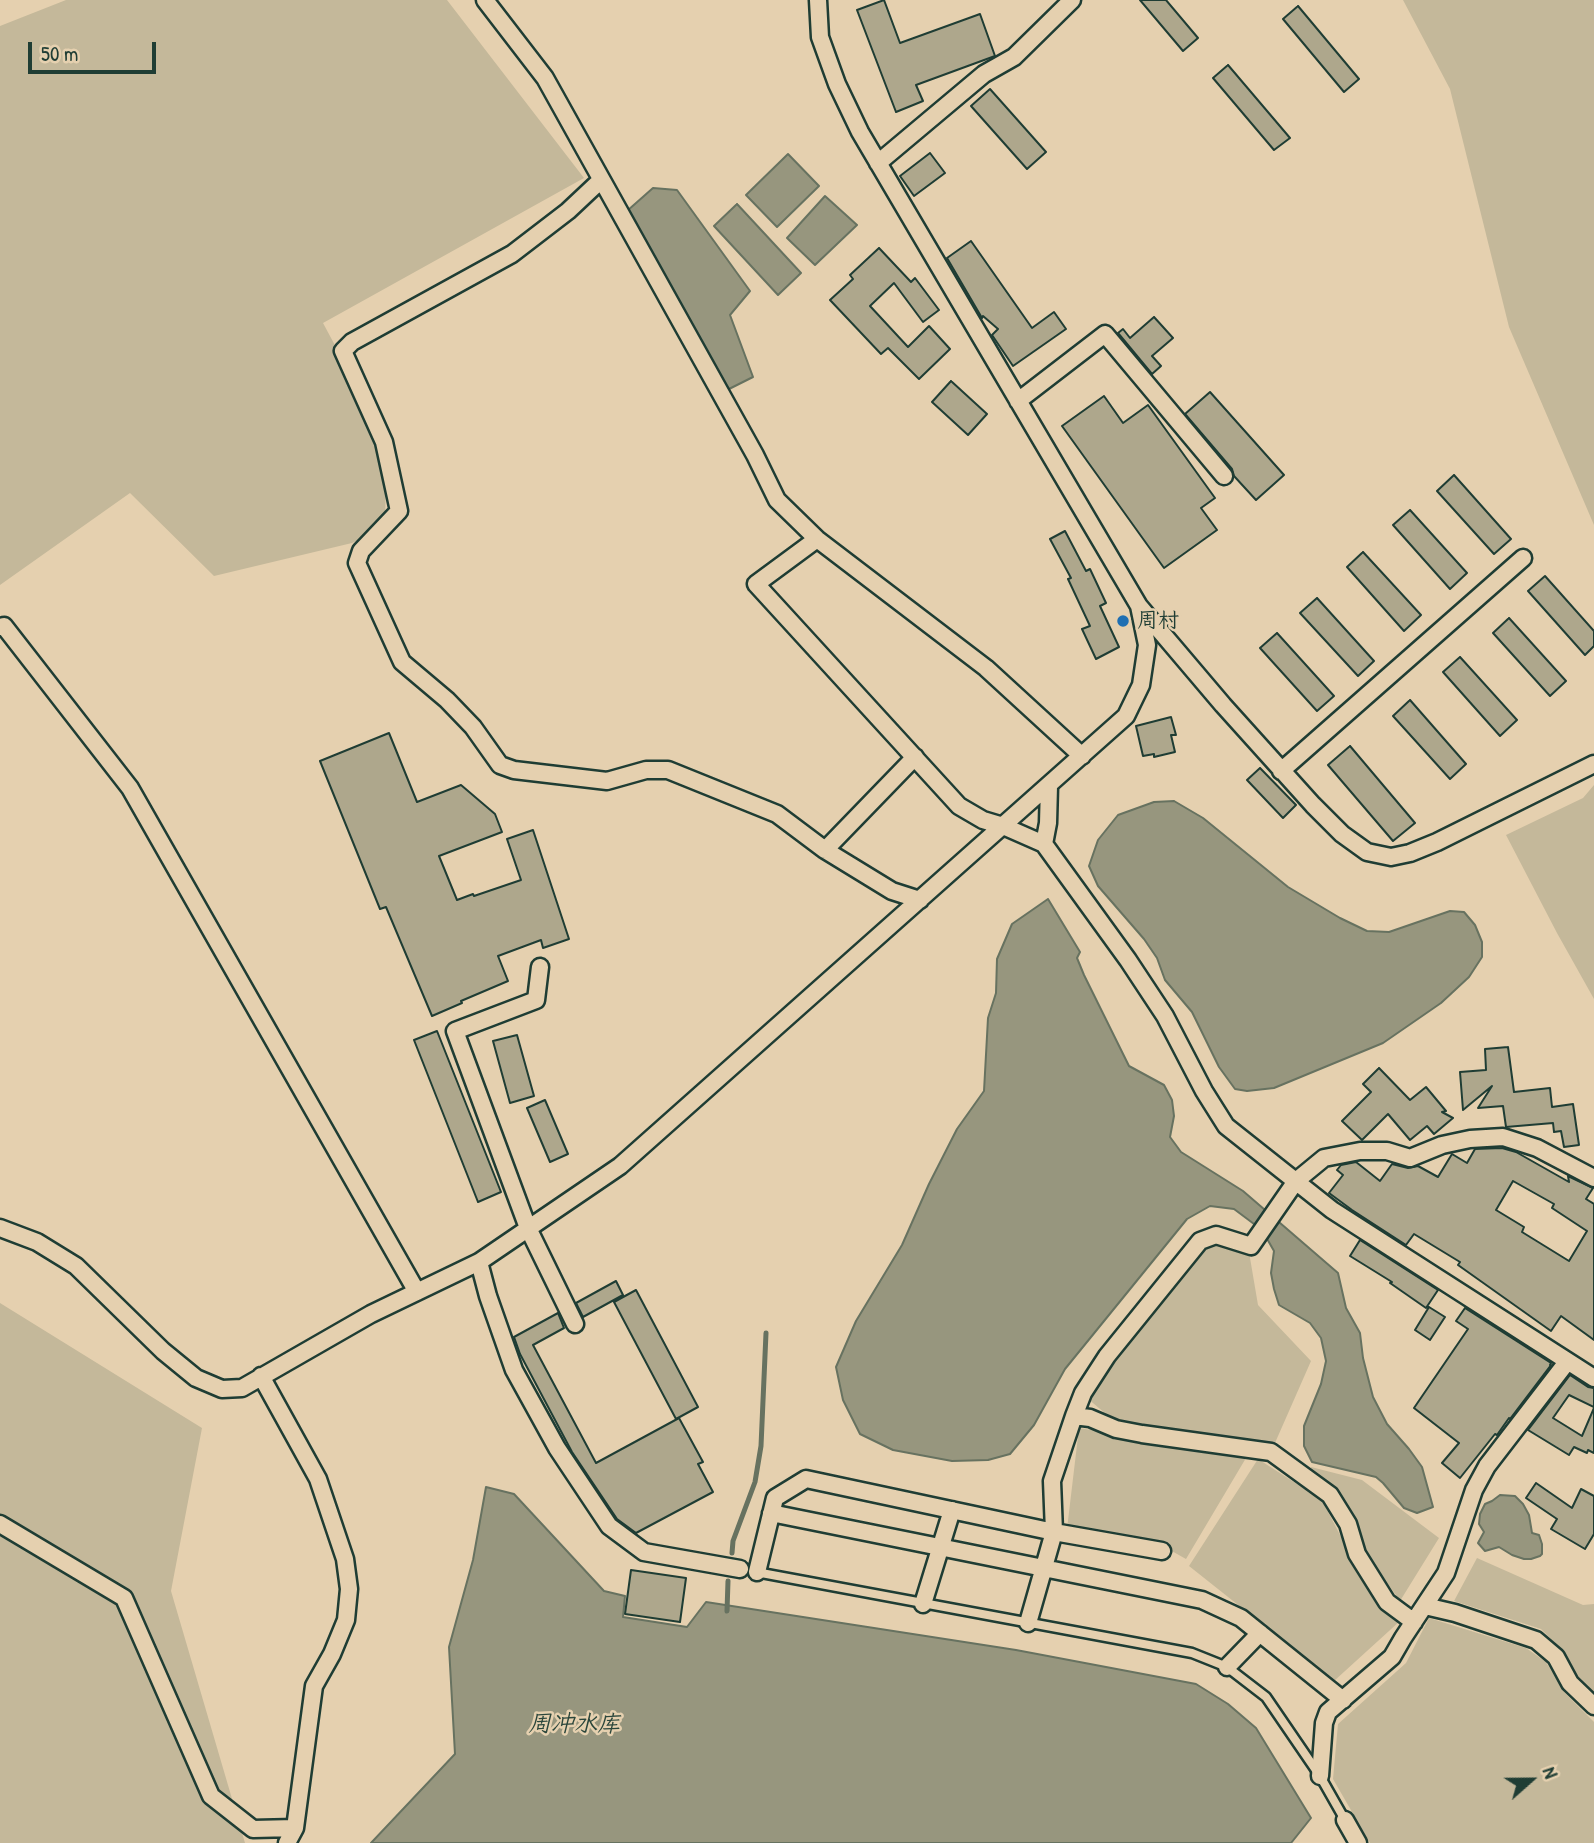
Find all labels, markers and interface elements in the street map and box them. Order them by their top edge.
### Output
scale bar [32,28,159,72]
text: 50 m [41,39,78,68]
place label: 周村 [1137,608,1179,634]
marker: 周村 [1115,613,1131,629]
water label: 周冲水库 [528,1711,620,1739]
north arrow [1496,1745,1566,1815]
text: N [1537,1763,1565,1782]

